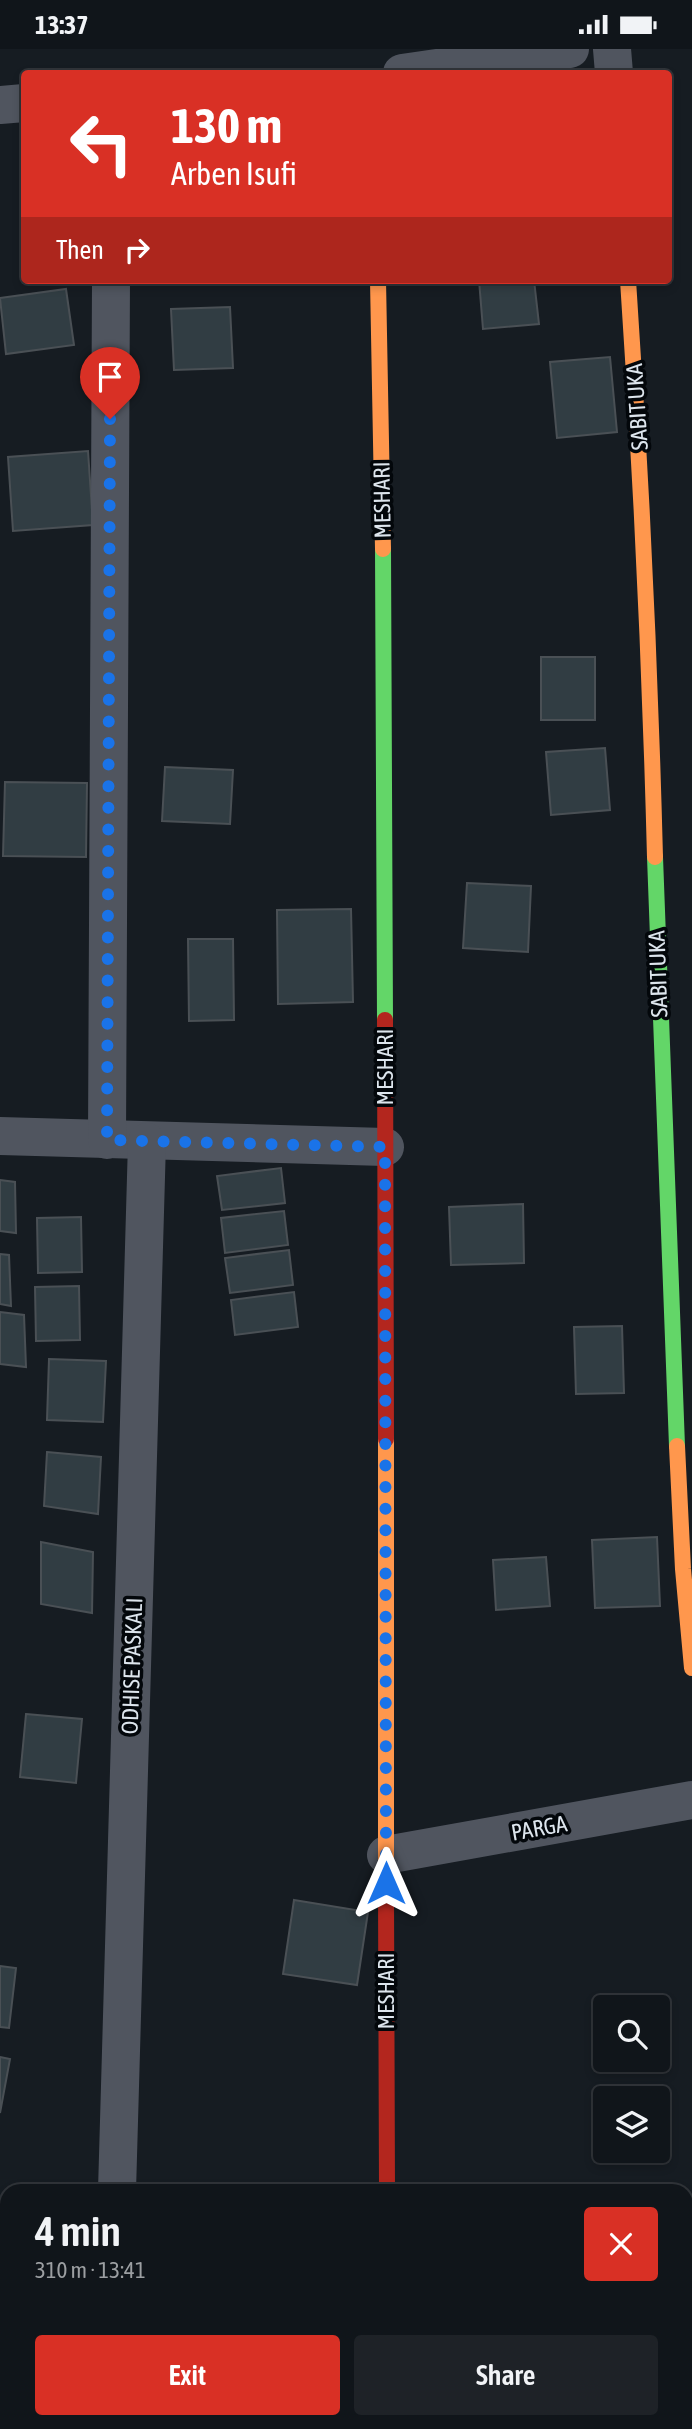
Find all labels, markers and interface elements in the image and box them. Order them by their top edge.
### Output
text: 13:37 [35,10,89,40]
text: 130 m [171,97,282,153]
icon: left [56,98,147,189]
text: Arben Isufi [171,155,297,192]
icon: right [118,231,156,269]
text: Then [56,235,104,265]
pin [80,347,140,419]
icon: arrive [91,358,129,396]
street label: SABIT UKA [621,362,653,451]
street label: MESHARI [368,461,396,539]
street label: SABIT UKA [643,929,673,1018]
street label: MESHARI [372,1029,398,1105]
street label: ODHISE PASKALI [117,1597,147,1735]
street label: PARGA [509,1810,570,1846]
position arrow [349,1846,423,1920]
street label: MESHARI [373,1953,399,2029]
map controls [593,1995,670,2163]
button: search [593,1995,670,2072]
button: layers [593,2086,670,2163]
text: 4 min [35,2207,121,2255]
button: close [584,2207,658,2281]
text: 310 m · 13:41 [35,2257,146,2283]
button: Exit [35,2335,340,2415]
button: Share [354,2335,658,2415]

